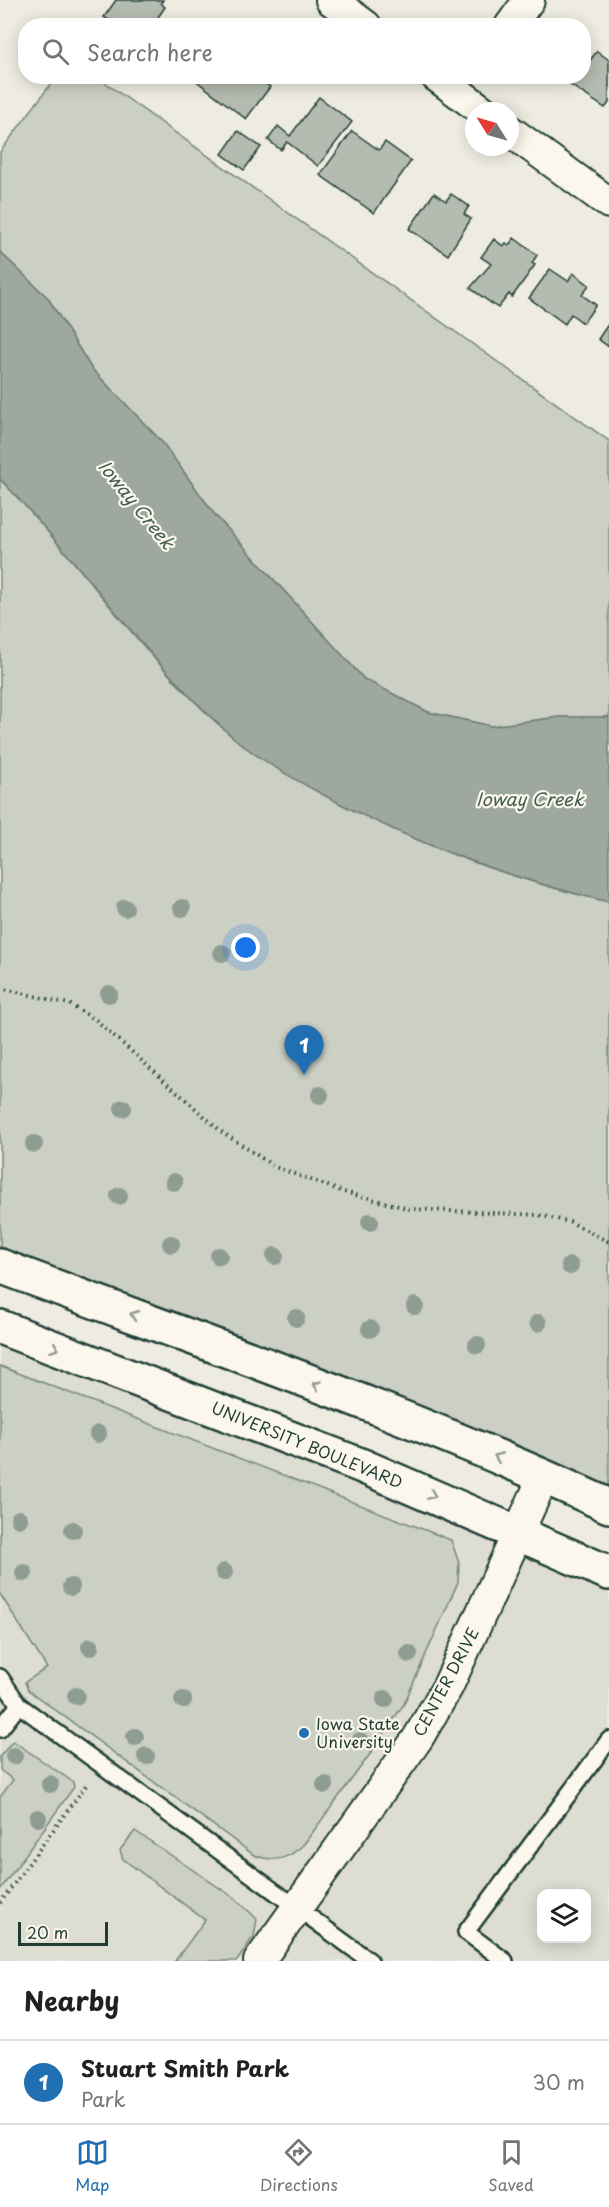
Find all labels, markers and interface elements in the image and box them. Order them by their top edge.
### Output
search box [18,18,591,84]
icon: search [39,35,72,68]
text: Search here [87,35,213,68]
north arrow [465,102,519,156]
water label: Ioway Creek [93,454,182,555]
water label: Ioway Creek [476,785,585,812]
your location [231,933,260,962]
pin: 1 [284,1026,324,1075]
one-way arrow [130,1310,141,1322]
one-way arrow [49,1340,60,1353]
one-way arrow [312,1380,323,1392]
street label: UNIVERSITY BOULEVARD [208,1395,407,1493]
one-way arrow [493,1452,504,1464]
one-way arrow [426,1488,437,1500]
street label: CENTER DRIVE [406,1623,484,1740]
place label: Iowa State University [316,1711,400,1753]
marker: Iowa State University [297,1726,311,1740]
map controls [537,1889,591,1943]
button: layers [537,1889,591,1943]
scale bar [18,1919,108,1946]
text: 20 m [27,1920,68,1944]
text: Nearby [24,1981,119,2020]
text: Stuart Smith Park [81,2051,289,2084]
text: 1 [39,2067,48,2097]
text: 30 m [532,2067,585,2097]
text: Park [81,2084,126,2114]
tab: Map [75,2136,109,2196]
tab: Directions [260,2136,338,2196]
tab: Saved [488,2136,534,2196]

